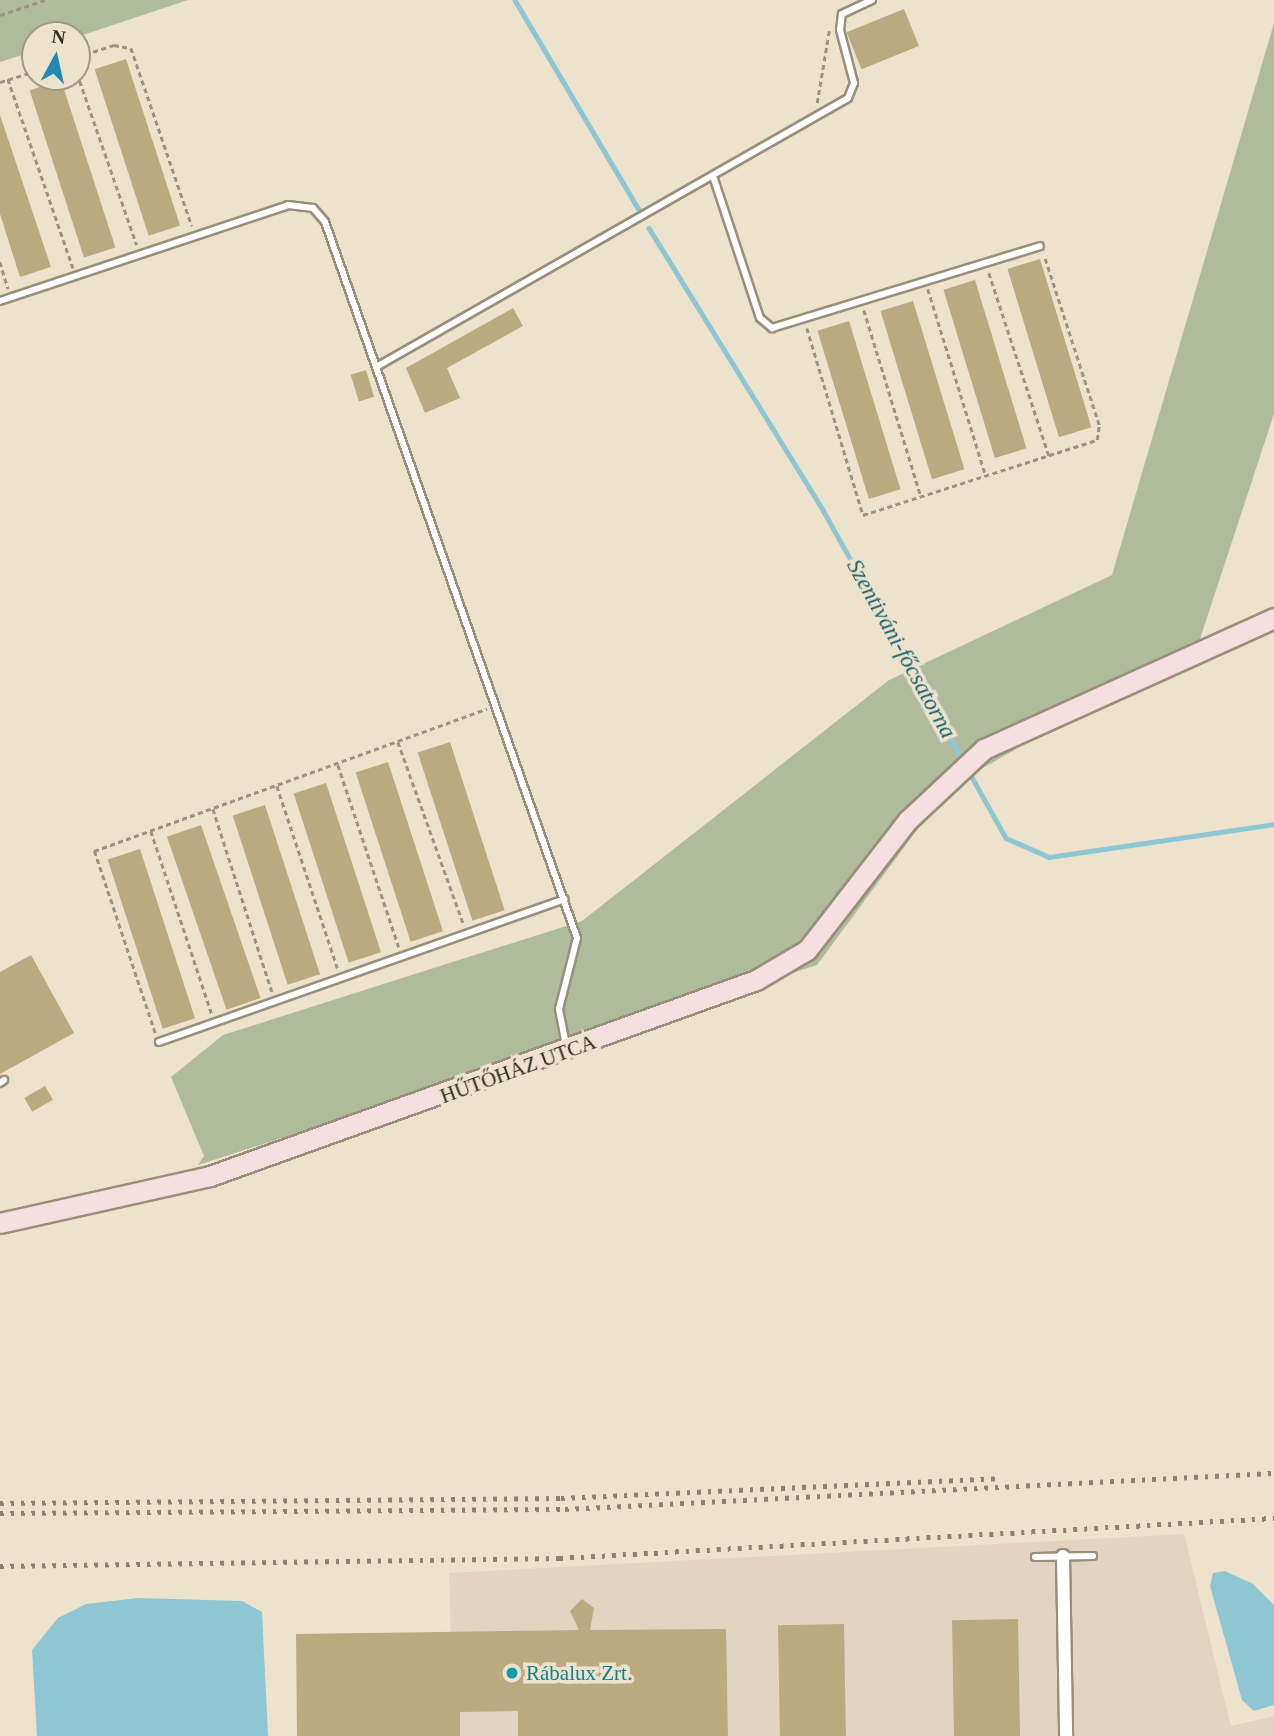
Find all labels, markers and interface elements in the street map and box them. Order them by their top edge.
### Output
north arrow [21,21,91,91]
text: N [50,25,67,48]
water label: Szentiváni-főcsatorna [840,555,962,743]
street label: HŰTŐHÁZ UTCA [437,1029,599,1109]
place label: Rábalux Zrt. [526,1660,632,1686]
marker: Rábalux Zrt. [504,1665,520,1681]

